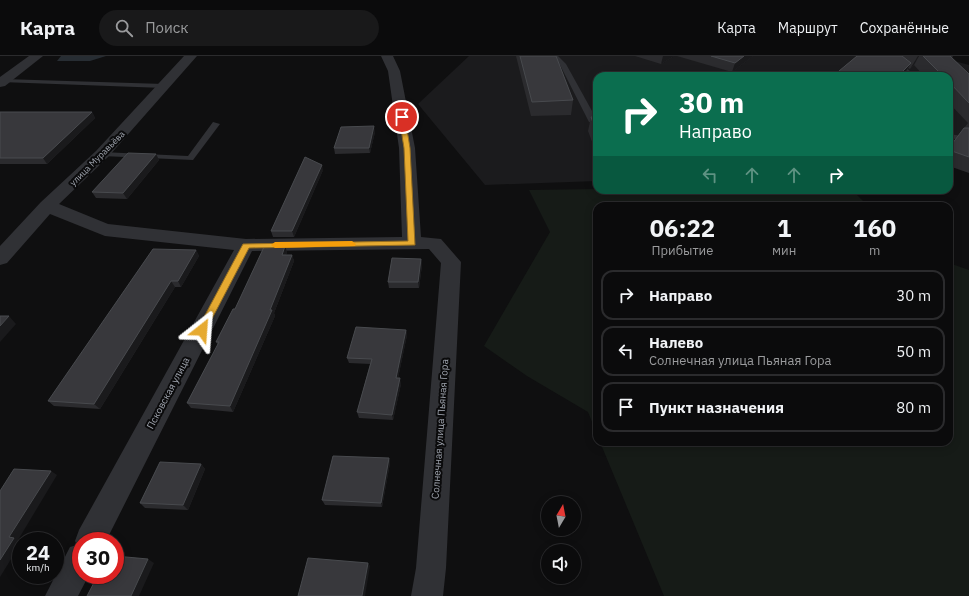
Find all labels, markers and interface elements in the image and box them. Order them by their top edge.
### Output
search box [99,10,379,46]
text: Карта [20,16,75,40]
icon: search [113,17,135,39]
text: Поиск [145,18,189,37]
text: Карта [717,19,756,37]
text: Маршрут [778,19,838,37]
text: Сохранённые [860,19,949,37]
text: 30 m [679,84,744,121]
icon: right [613,88,665,140]
pin [385,100,419,134]
icon: arrive [391,106,413,128]
text: Направо [679,120,752,143]
street label: улица Муравьёва [67,128,127,188]
icon: left [699,164,721,186]
icon: ahead [741,164,763,186]
icon: ahead [783,164,805,186]
icon: right [825,164,847,186]
text: 06:22 [650,212,715,244]
text: 1 [777,212,791,244]
text: 160 [853,212,896,244]
text: Прибытие [652,242,713,259]
text: мин [772,242,796,259]
text: m [869,242,880,259]
icon: right [615,284,637,306]
text: Направо [649,286,712,305]
text: 30 m [896,286,931,305]
position arrow [181,309,223,351]
text: Налево [649,333,703,352]
icon: left [615,340,637,362]
text: 50 m [896,342,931,361]
text: Солнечная улица Пьяная Гора [649,352,831,369]
street label: Псковская улица [144,354,193,431]
street label: Солнечная улица Пьяная Гора [429,358,451,499]
icon: arrive [615,396,637,418]
text: Пункт назначения [649,398,784,417]
text: 80 m [896,398,931,417]
north arrow [541,496,581,536]
map controls [541,496,581,584]
speed limit sign: 30 [72,532,124,584]
text: 24 [26,539,50,566]
button: sound [541,544,581,584]
text: km/h [26,561,50,574]

